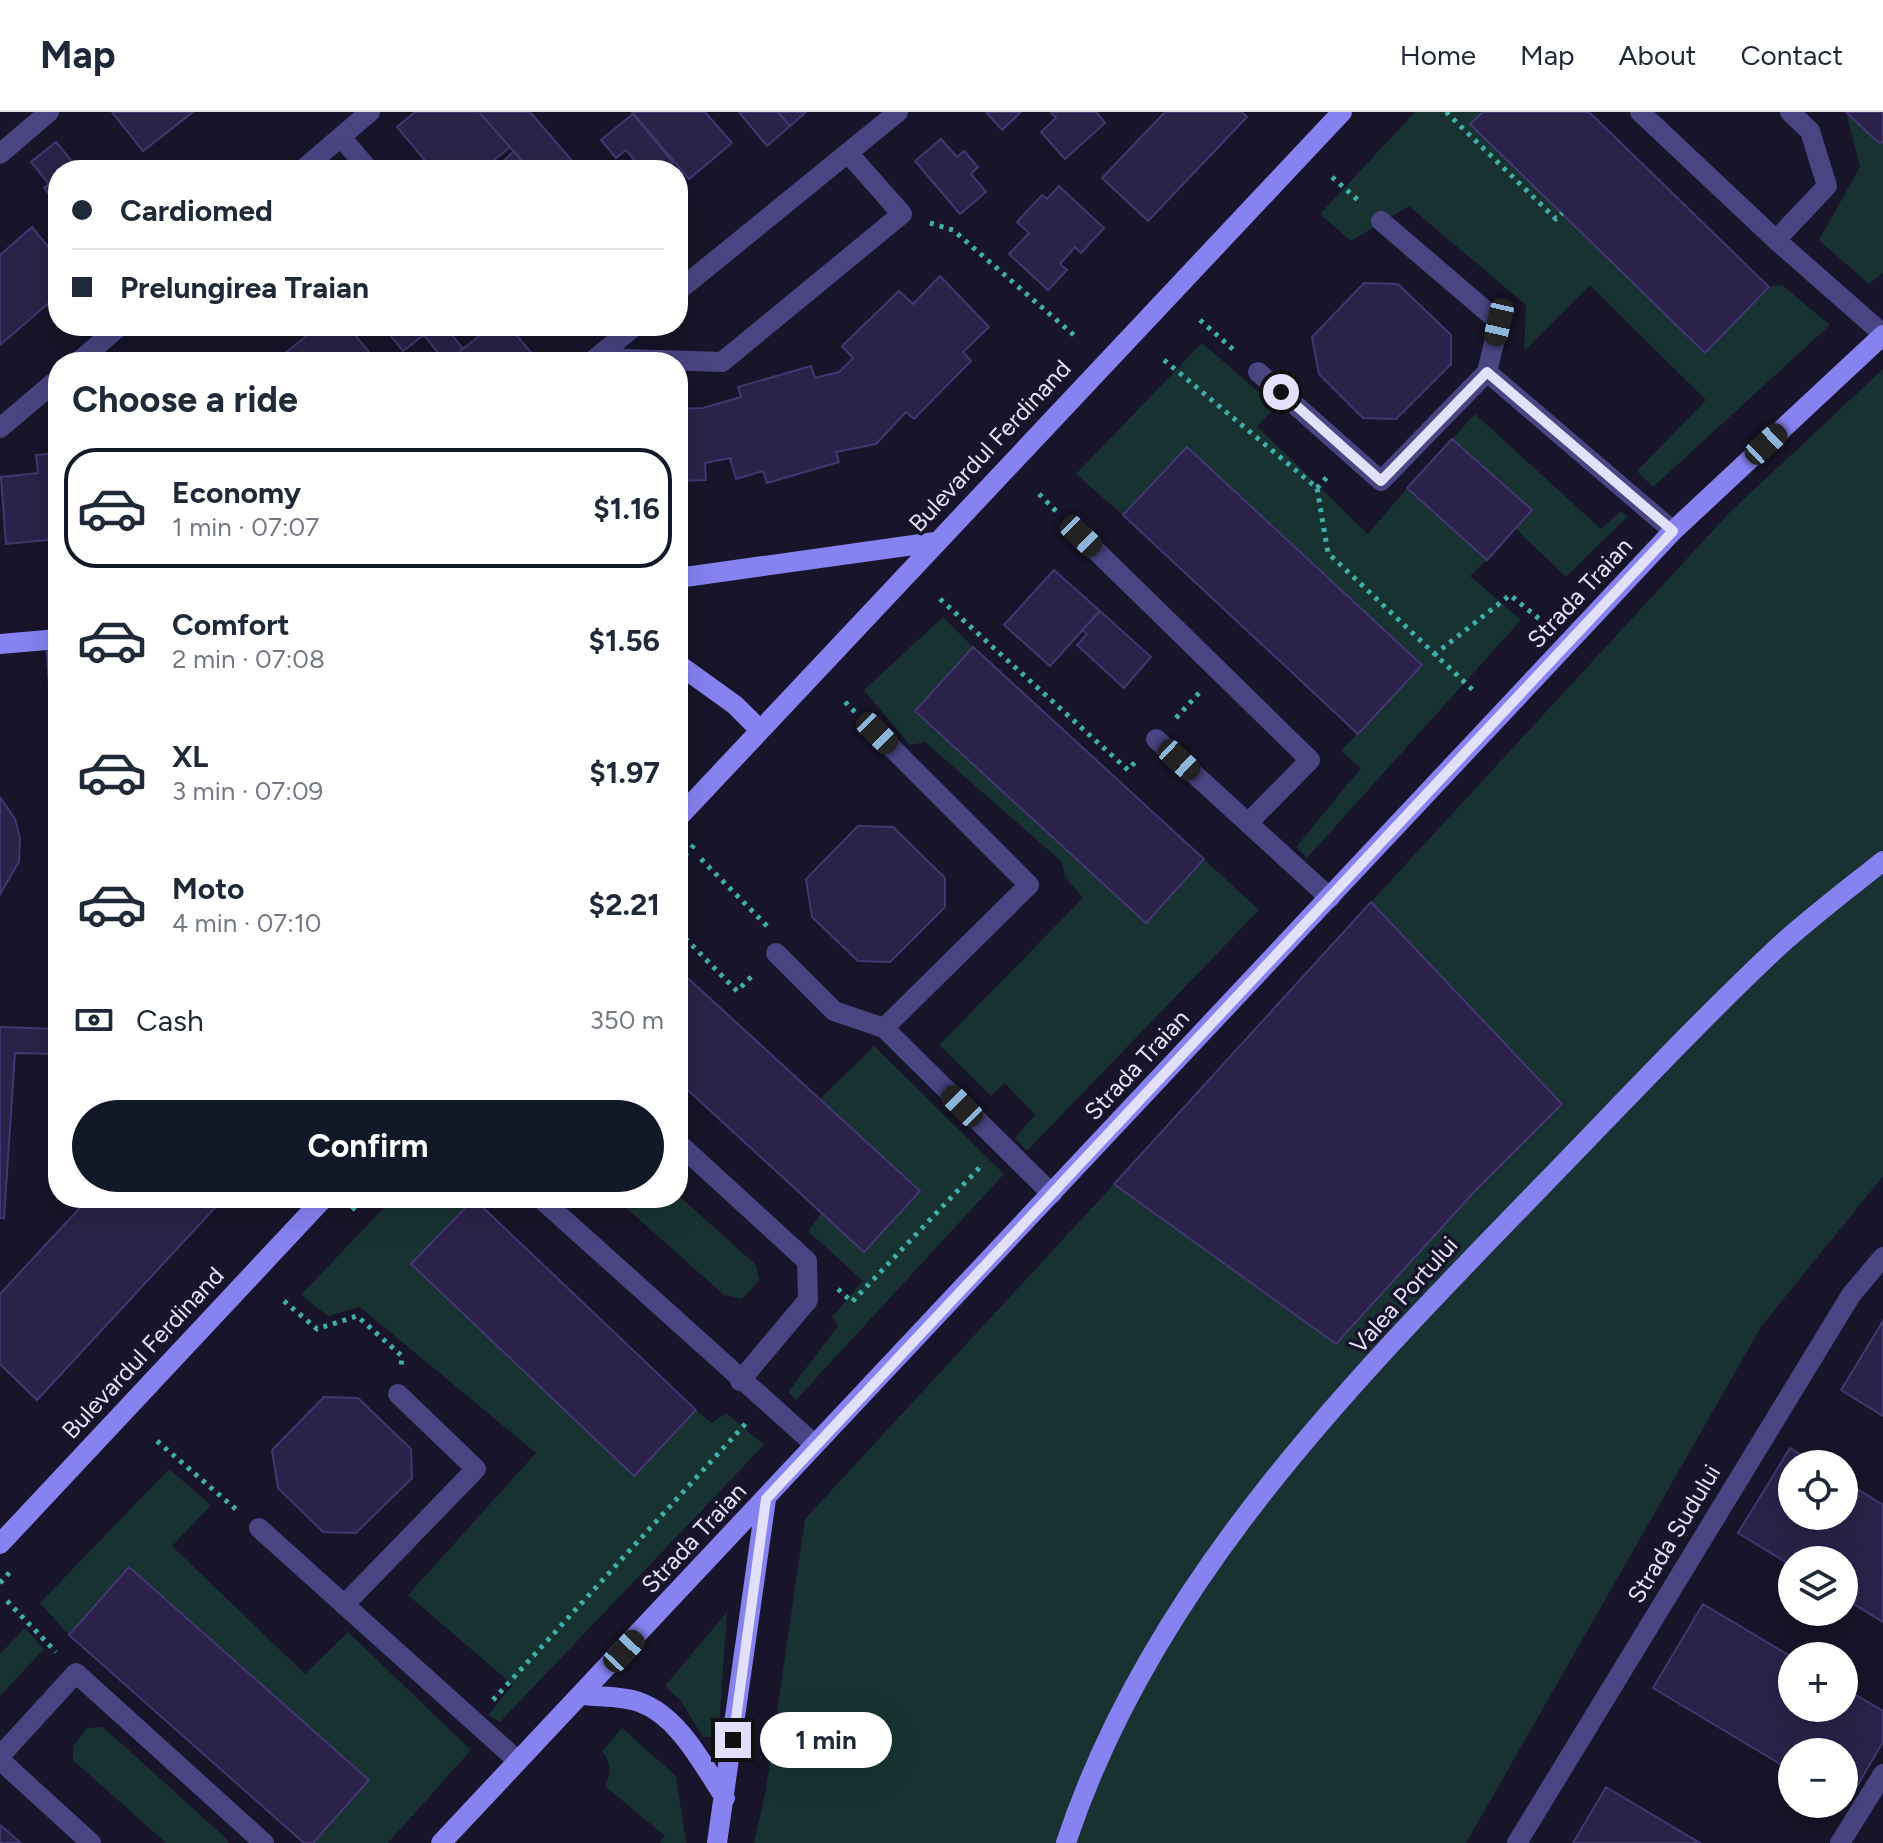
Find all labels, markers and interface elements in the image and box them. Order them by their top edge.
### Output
text: Map [40,32,116,78]
text: Home [1400,38,1476,72]
text: Map [1520,38,1575,72]
text: About [1619,38,1696,72]
text: Contact [1740,38,1843,72]
text: Cardiomed [120,192,273,229]
text: Prelungirea Traian [120,269,369,306]
car [1482,296,1516,348]
street label: Bulevardul Ferdinand [903,354,1077,538]
route start [1263,374,1299,410]
text: Choose a ride [72,378,298,421]
car [1740,419,1792,469]
icon: car [76,472,148,544]
text: Economy [172,474,301,511]
text: $1.16 [593,490,660,527]
text: 1 min · 07:07 [172,511,319,543]
car [1055,511,1107,561]
street label: Strada Traian [1521,532,1638,654]
icon: car [76,604,148,676]
text: Comfort [172,606,290,643]
text: $1.56 [588,622,660,659]
text: 2 min · 07:08 [172,643,325,675]
car [852,708,902,758]
car [1153,735,1205,785]
icon: car [76,736,148,808]
text: XL [172,738,208,775]
text: $1.97 [589,754,660,791]
text: 3 min · 07:09 [172,775,323,807]
icon: car [76,868,148,940]
text: Moto [172,870,244,907]
text: $2.21 [589,886,660,923]
text: 4 min · 07:10 [172,907,321,939]
icon: cash [72,998,116,1042]
text: Cash [136,1002,204,1039]
text: 350 m [590,1004,664,1036]
street label: Strada Traian [1078,1004,1195,1126]
car [937,1081,987,1131]
button: Confirm [72,1100,664,1192]
street label: Valea Portului [1344,1230,1464,1359]
street label: Bulevardul Ferdinand [56,1261,230,1445]
map controls [1778,1450,1858,1818]
button: locate [1778,1450,1858,1530]
street label: Strada Sudului [1621,1459,1726,1608]
street label: Strada Traian [635,1477,752,1599]
button: layers [1778,1546,1858,1626]
car [599,1625,649,1677]
button: + [1778,1642,1858,1722]
callout: 1 min [761,1712,893,1768]
route end [715,1722,751,1758]
text: 1 min [795,1724,857,1756]
button: − [1778,1738,1858,1818]

